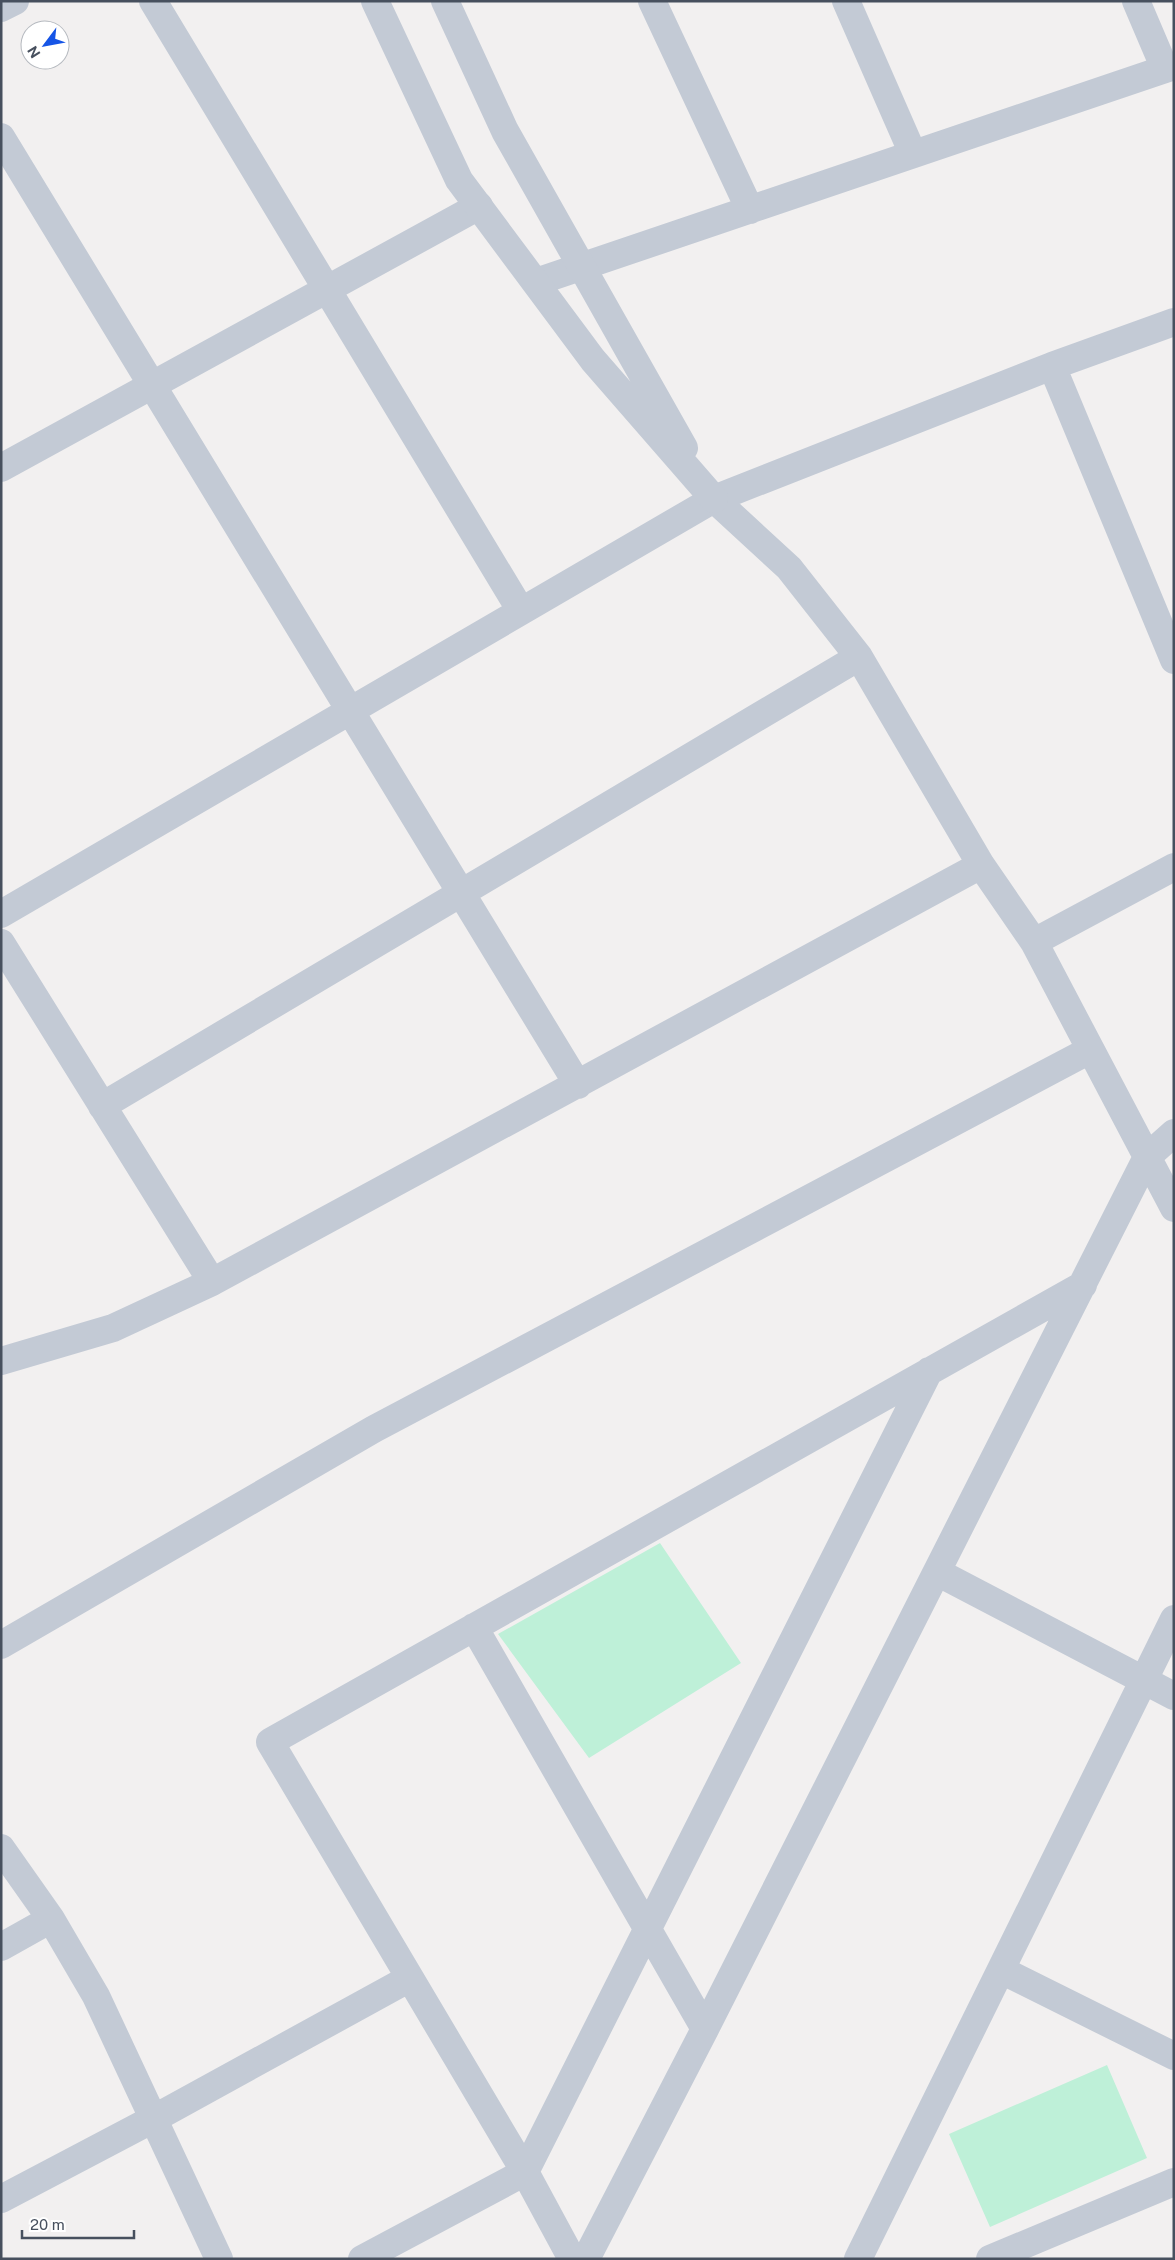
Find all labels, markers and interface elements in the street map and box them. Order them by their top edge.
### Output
north arrow [20,20,70,70]
text: N [24,43,44,61]
scale bar [22,2208,135,2240]
text: 20 m [30,2216,65,2233]

